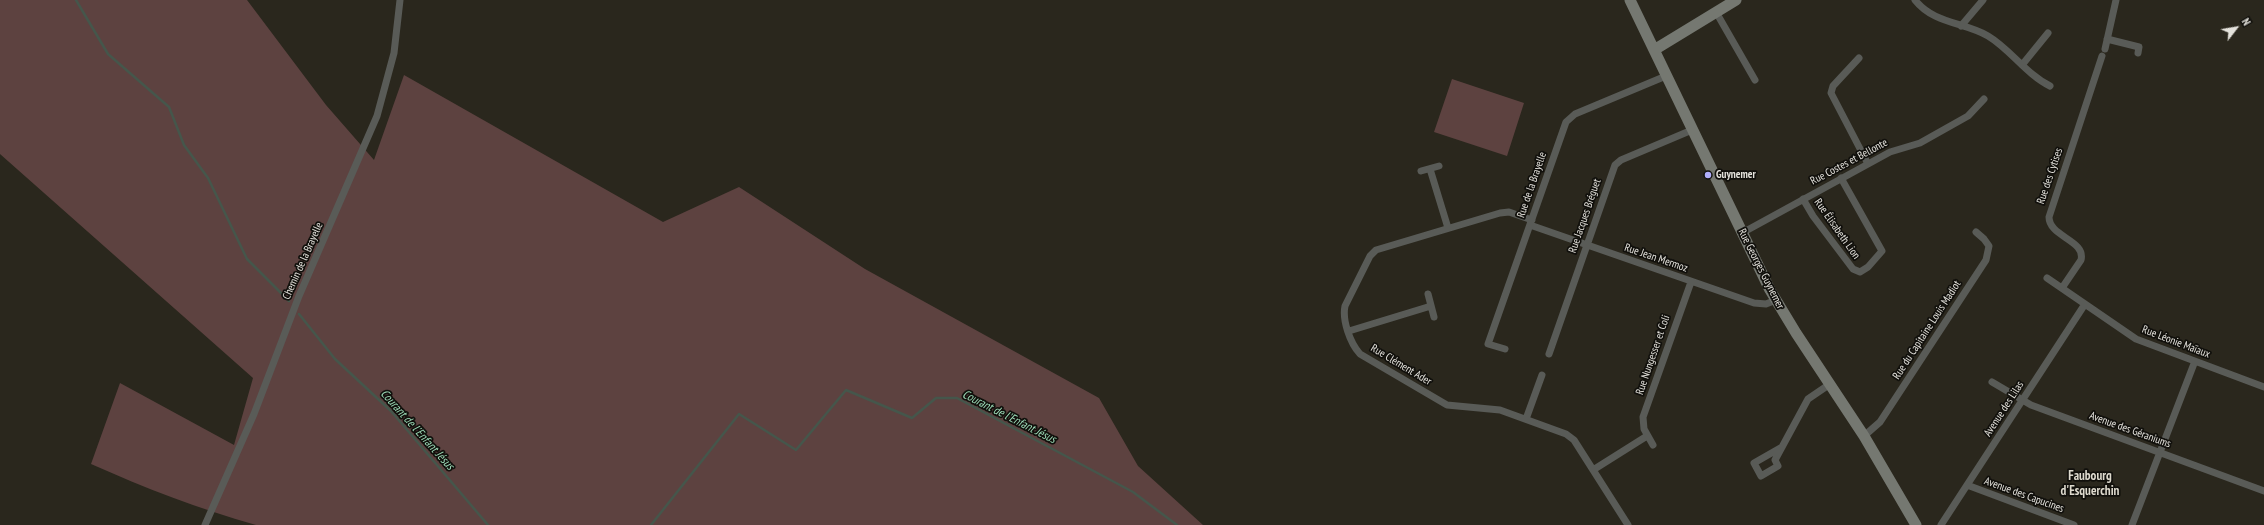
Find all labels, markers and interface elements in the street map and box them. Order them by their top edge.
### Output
north arrow [2216,8,2256,48]
text: N [2239,16,2254,28]
street label: Rue Costes et Bellonte [1808,136,1890,188]
street label: Rue des Cytises [2034,146,2066,206]
street label: Rue de la Brayelle [1515,150,1549,220]
place label: Guynemer [1716,168,1756,182]
marker: Guynemer [1703,170,1713,180]
street label: Rue Jacques Bréguet [1566,177,1604,255]
street label: Rue Élisabeth Lion [1811,196,1863,262]
street label: Chemin de la Brayelle [280,220,326,302]
street label: Rue Georges Guynemer [1735,227,1787,311]
street label: Rue Jean Mermoz [1623,241,1689,275]
street label: Rue du Capitaine Louis Madiot [1890,278,1964,382]
street label: Rue Nungesser et Coli [1633,313,1673,397]
street label: Rue Léonie Maïaux [2140,323,2212,361]
street label: Rue Clément Ader [1368,342,1434,388]
street label: Avenue des Lilas [1981,379,2027,439]
water label: Courant de l'Enfant Jésus [377,387,457,473]
water label: Courant de l'Enfant Jésus [960,387,1058,447]
street label: Avenue des Géraniums [2087,409,2173,451]
district label: Faubourg d'Esquerchin [2061,468,2119,499]
street label: Avenue des Capucines [1982,474,2066,516]

